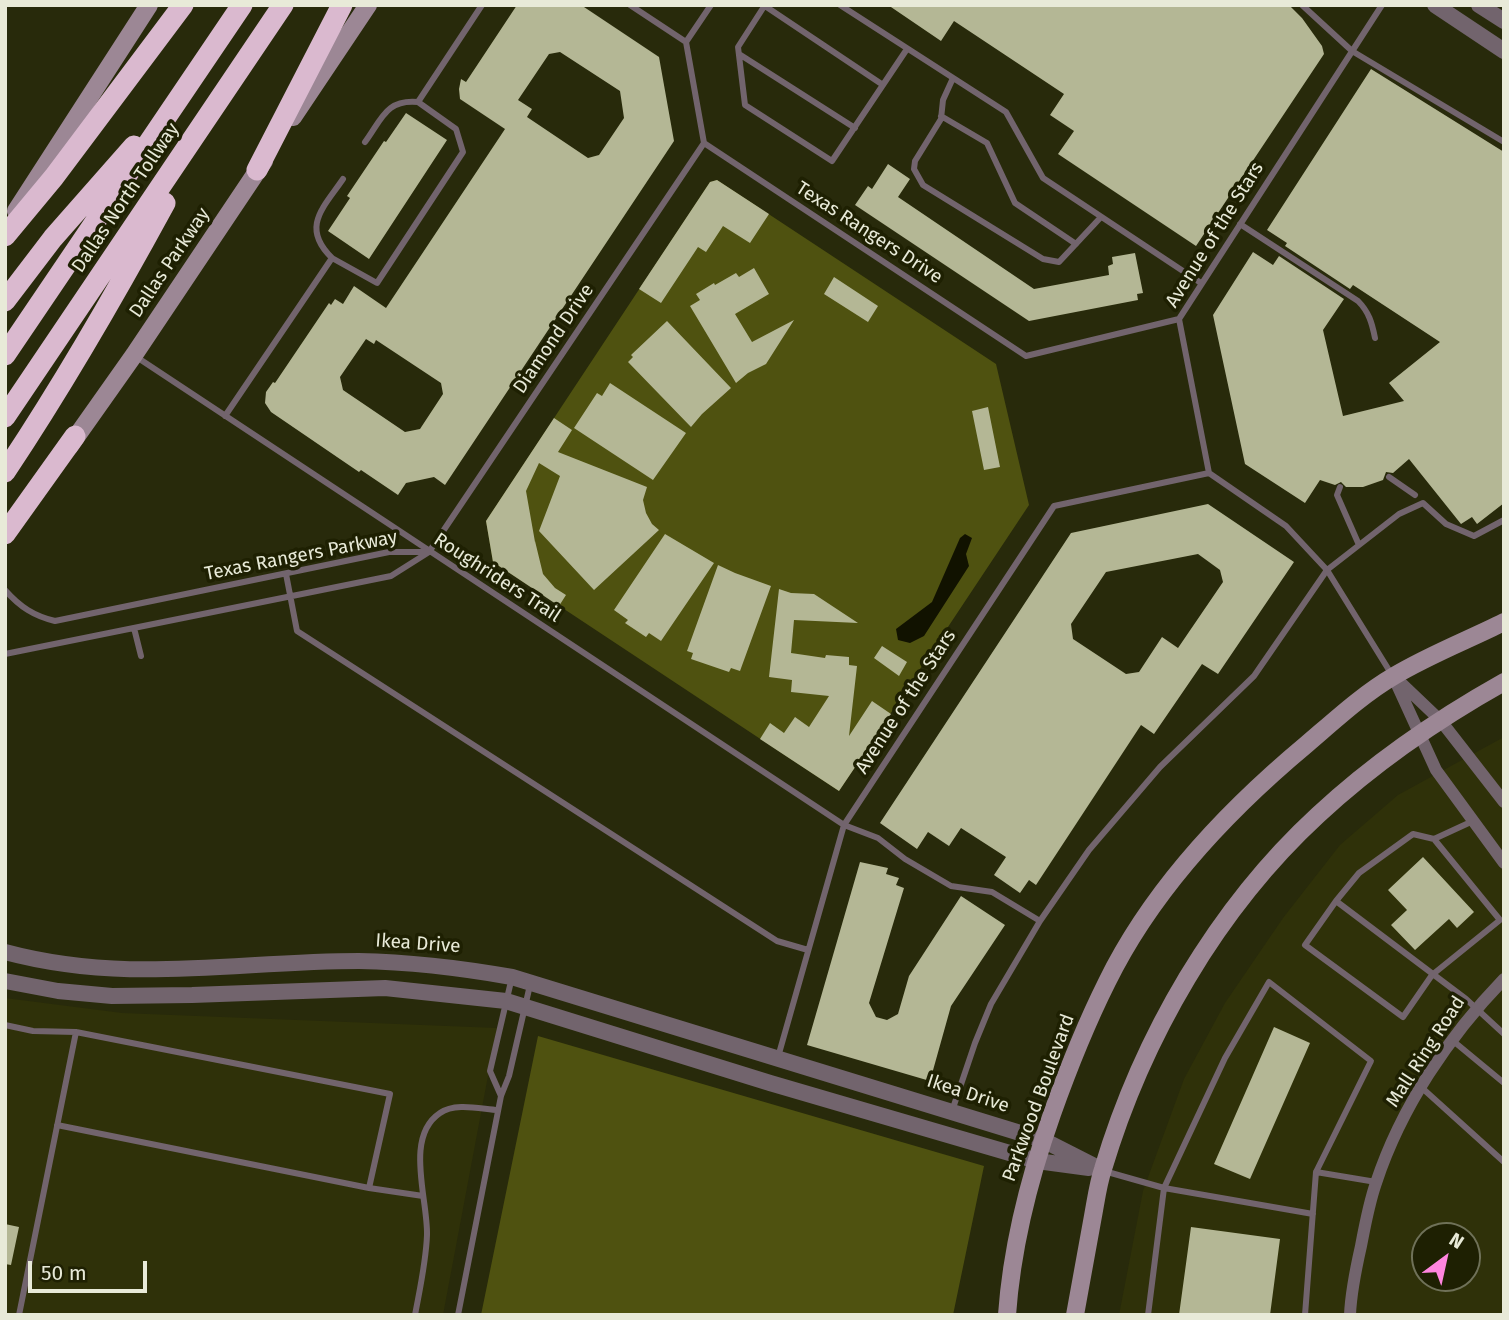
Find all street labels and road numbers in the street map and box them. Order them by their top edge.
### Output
street label: Dallas North Tollway [67,119,185,277]
street label: Avenue of the Stars [1161,158,1269,312]
street label: Texas Rangers Drive [791,177,947,289]
street label: Dallas Parkway [125,204,215,322]
street label: Diamond Drive [509,280,599,398]
street label: Texas Rangers Parkway [203,526,399,586]
street label: Roughriders Trail [429,528,565,628]
street label: Avenue of the Stars [851,626,961,778]
street label: Ikea Drive [375,930,461,958]
street label: Mall Ring Road [1382,992,1470,1112]
street label: Parkwood Boulevard [998,1011,1080,1185]
street label: Ikea Drive [924,1070,1012,1118]

